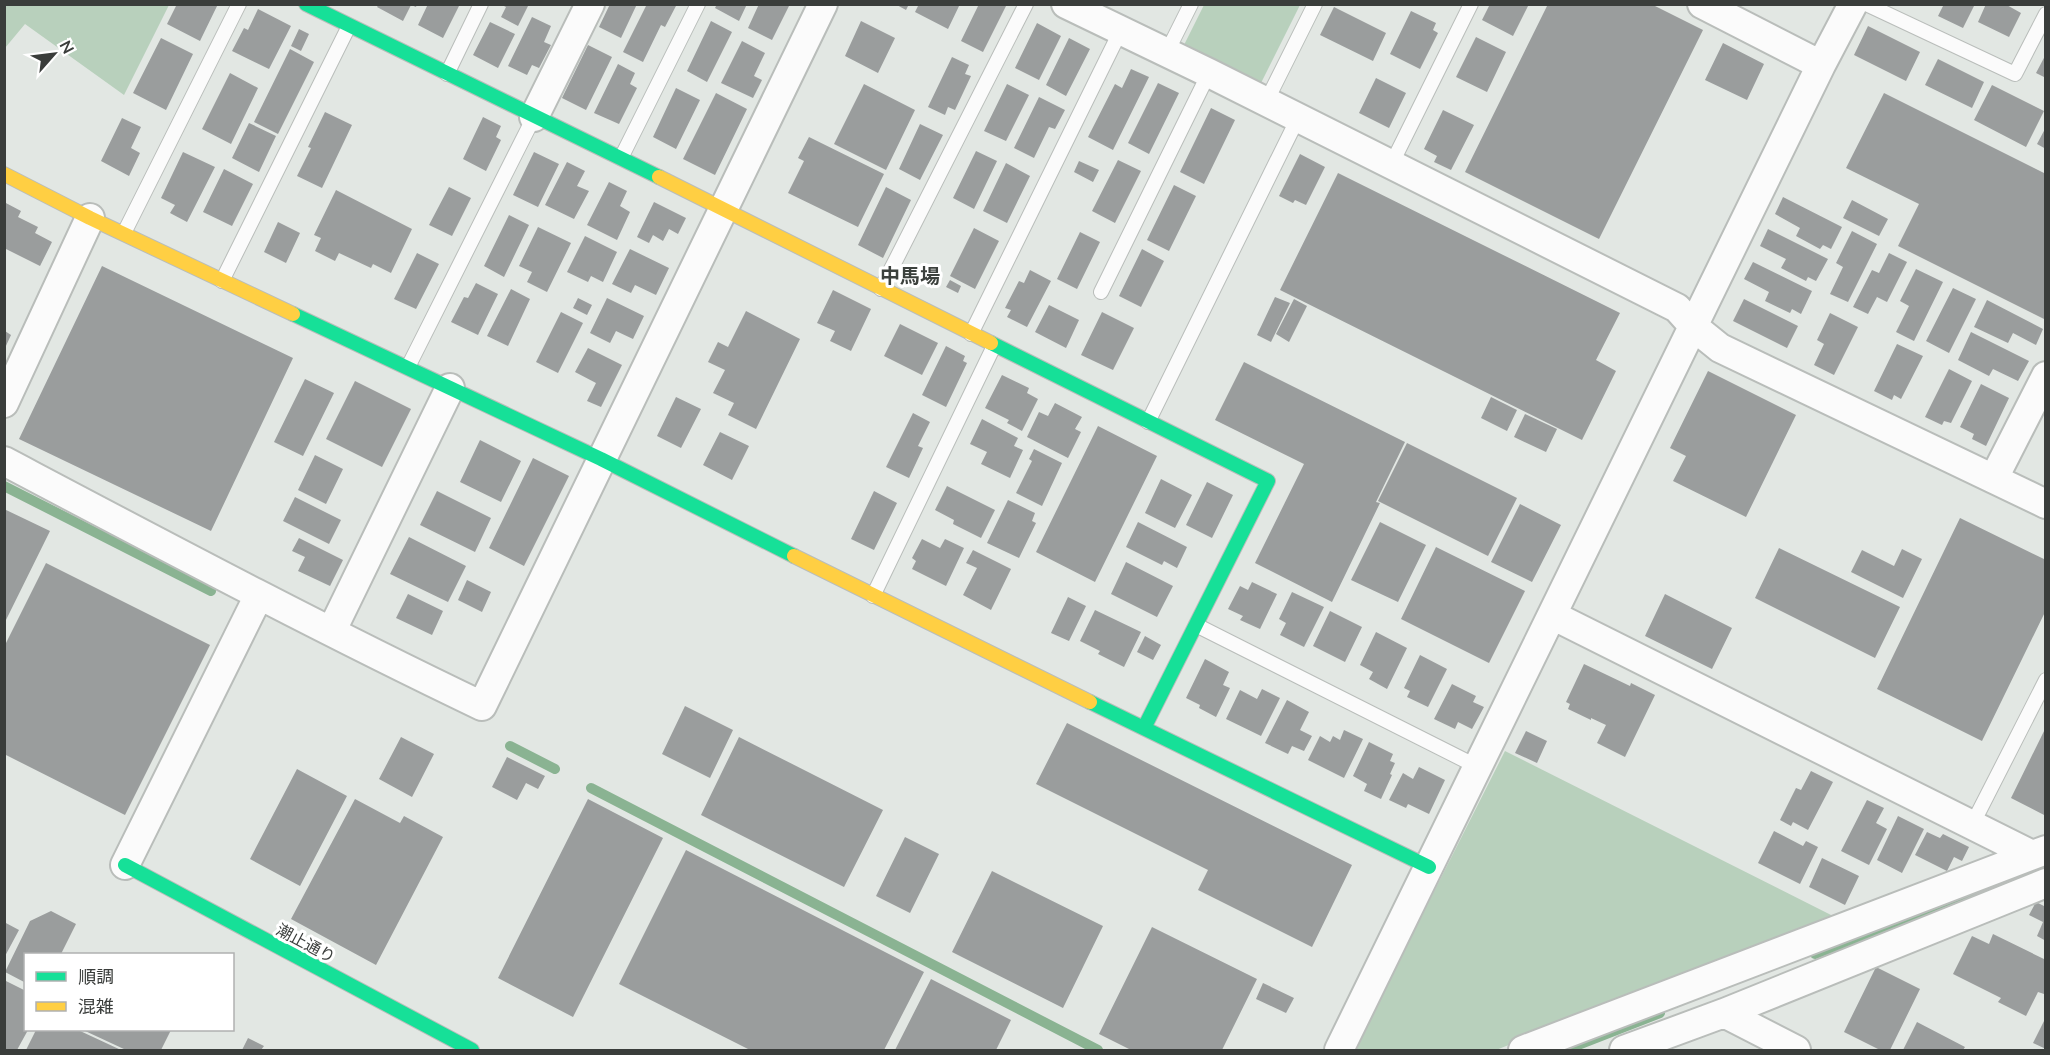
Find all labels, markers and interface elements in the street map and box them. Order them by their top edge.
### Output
north arrow [24,24,84,84]
text: N [56,37,79,57]
district label: 中馬場 [880,263,940,288]
street label: 潮止通り [273,919,339,967]
legend [24,953,234,1031]
text: 順調 [78,965,114,988]
text: 混雑 [78,995,114,1018]

